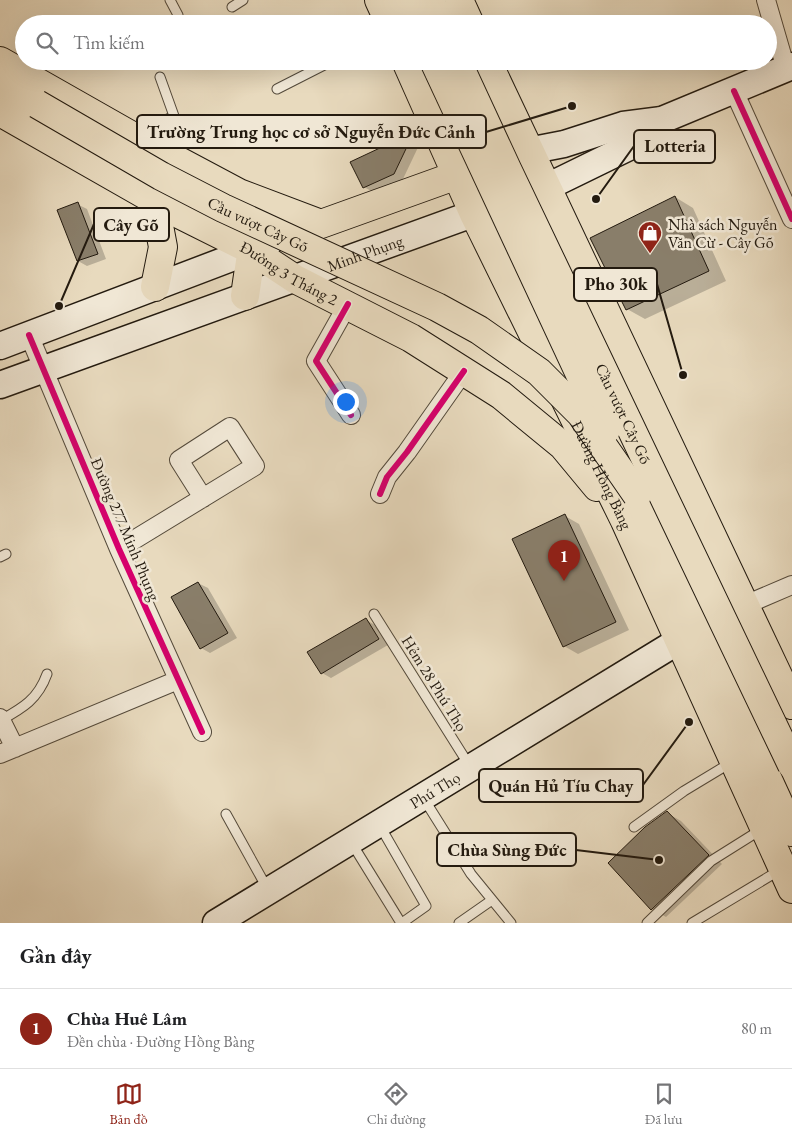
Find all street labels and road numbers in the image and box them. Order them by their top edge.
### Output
street label: Cầu vượt Cây Gõ [204,192,312,257]
street label: Minh Phụng [324,230,407,277]
street label: Đường 3 Tháng 2 [237,236,342,310]
street label: Cầu vượt Cây Gõ [590,360,657,468]
street label: Đường Hồng Bàng [566,417,638,534]
street label: Đường 277 Minh Phụng [86,455,166,605]
street label: Hẻm 28 Phú Thọ [397,631,472,735]
street label: Phú Thọ [406,767,464,814]

